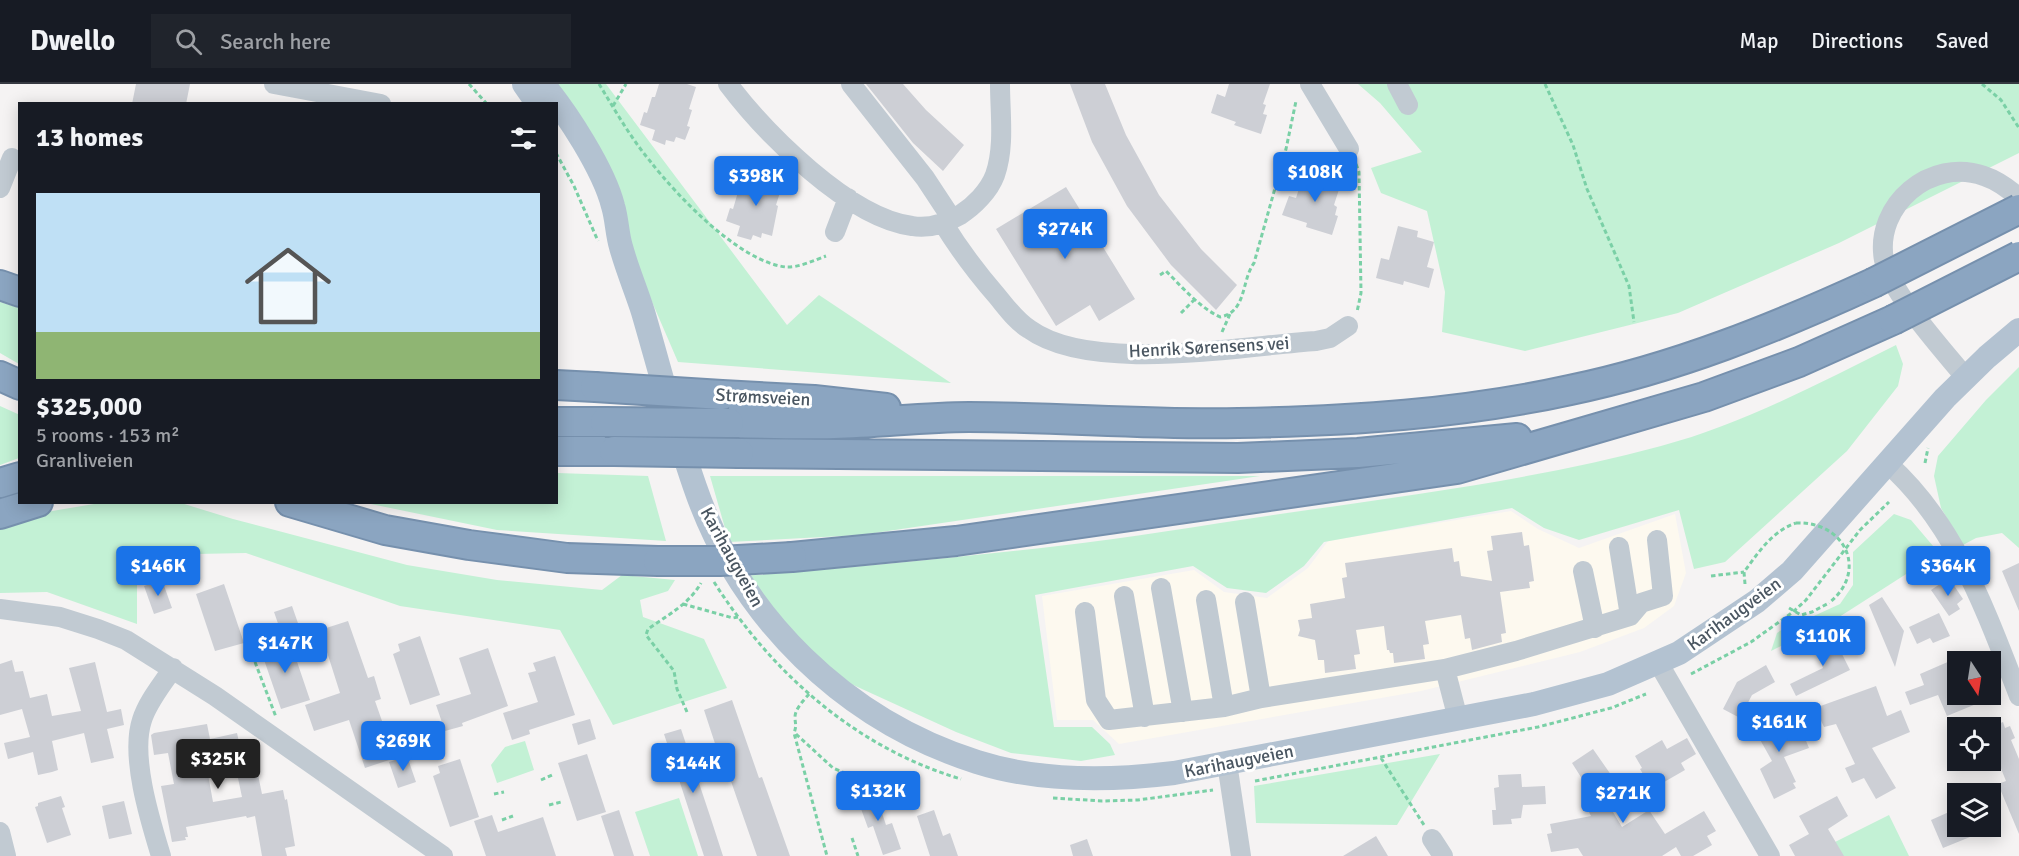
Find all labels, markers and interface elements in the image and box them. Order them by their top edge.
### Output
search box [151,14,571,68]
text: Dwello [30,24,115,58]
icon: search [172,25,205,58]
text: Search here [220,28,331,55]
text: Map [1740,28,1778,54]
text: Directions [1811,28,1903,54]
text: Saved [1936,28,1989,54]
text: 13 homes [36,122,143,154]
icon: filters [507,122,540,155]
pin: $108K [1273,152,1357,203]
pin: $398K [714,156,798,207]
text: $108K [1287,159,1343,184]
text: $398K [728,163,784,188]
pin: $274K [1023,209,1107,260]
text: $274K [1037,216,1093,241]
icon: home [234,232,342,340]
street label: Henrik Sørensens vei [1128,332,1290,362]
street label: Strømsveien [715,384,811,410]
text: $325,000 [36,391,142,423]
text: 5 rooms · 153 m² [36,423,180,448]
text: Granliveien [36,448,133,473]
street label: Karihaugveien [696,503,768,611]
pin: $146K [116,546,200,597]
pin: $364K [1906,546,1990,597]
text: $146K [130,553,186,578]
text: $364K [1920,553,1976,578]
street label: Karihaugveien [1683,573,1785,655]
pin: $110K [1781,616,1865,667]
pin: $147K [243,623,327,674]
text: $110K [1795,623,1851,648]
text: $147K [257,630,313,655]
north arrow [1947,651,2001,705]
map controls [1947,651,2001,837]
pin: $161K [1737,702,1821,753]
text: $161K [1751,709,1807,734]
button: locate [1947,717,2001,771]
pin: $269K [361,721,445,772]
text: $269K [375,728,431,753]
pin: $325K [176,739,260,790]
street label: Karihaugveien [1183,740,1295,782]
pin: $144K [651,743,735,794]
text: $325K [190,746,246,771]
text: $144K [665,750,721,775]
pin: $132K [836,771,920,822]
pin: $271K [1581,773,1665,824]
text: $132K [850,778,906,803]
text: $271K [1595,780,1651,805]
button: layers [1947,783,2001,837]

